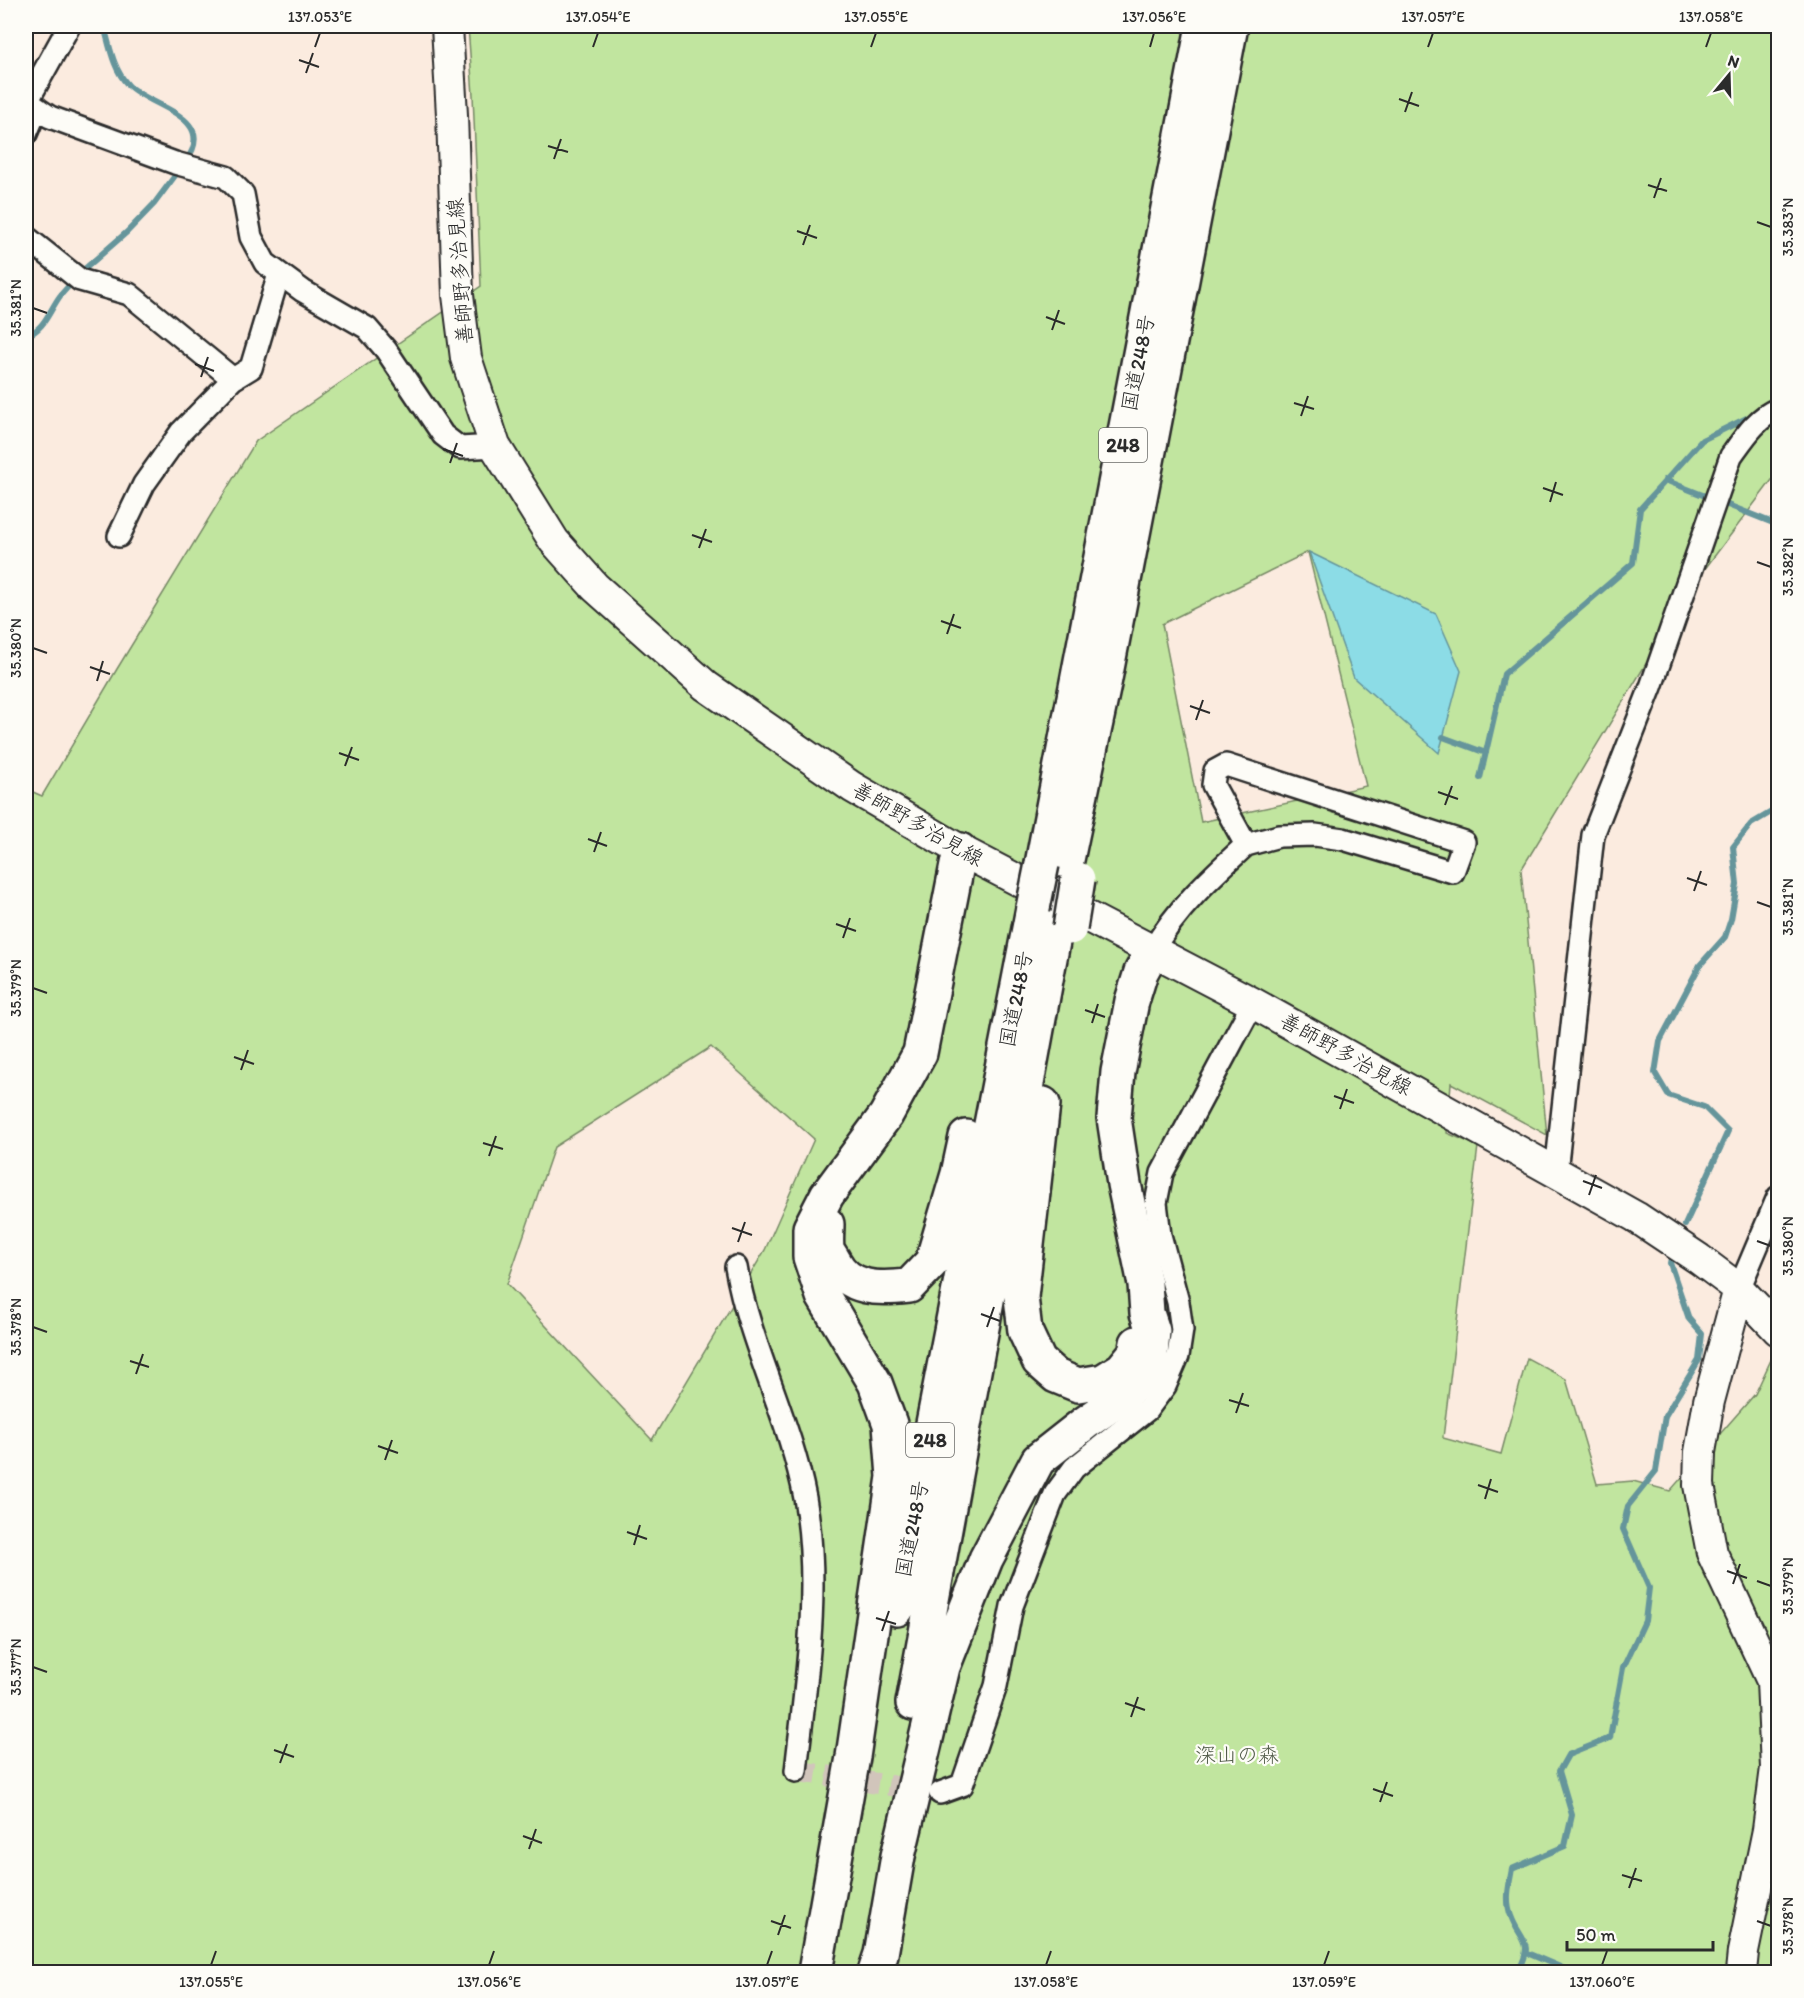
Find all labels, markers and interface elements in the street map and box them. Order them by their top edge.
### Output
text: 137.053°E [288,8,352,26]
text: 137.054°E [565,8,631,26]
text: 137.055°E [844,8,908,26]
text: 137.056°E [1122,8,1186,26]
text: 137.057°E [1401,8,1465,26]
text: 137.058°E [1679,8,1743,26]
north arrow [1699,45,1759,105]
text: N [1726,51,1742,72]
street label: 善師野多治見線 [442,197,477,345]
text: 35.383°N [1779,198,1797,256]
text: 35.381°N [7,279,25,337]
street label: 国道248号 [1116,312,1159,413]
road number: 248 [1099,428,1147,462]
text: 35.382°N [1779,538,1797,596]
text: 35.380°N [7,618,25,678]
street label: 善師野多治見線 [848,776,988,871]
text: 35.381°N [1779,878,1797,936]
street label: 国道248号 [994,948,1037,1049]
text: 35.379°N [7,959,25,1017]
street label: 善師野多治見線 [1276,1007,1417,1100]
text: 35.380°N [1779,1216,1797,1276]
text: 35.378°N [7,1298,25,1356]
road number: 248 [906,1423,954,1457]
street label: 国道248号 [890,1478,933,1579]
text: 35.379°N [1779,1557,1797,1615]
text: 35.377°N [7,1638,25,1696]
park label: 深山の森 [1195,1742,1279,1767]
text: 35.378°N [1779,1897,1797,1955]
scale bar [1567,1914,1712,1952]
text: 50 m [1576,1924,1616,1946]
text: 137.055°E [179,1973,243,1991]
text: 137.056°E [457,1973,521,1991]
text: 137.057°E [735,1973,799,1991]
text: 137.058°E [1014,1973,1078,1991]
text: 137.059°E [1292,1973,1356,1991]
text: 137.060°E [1569,1973,1635,1991]

